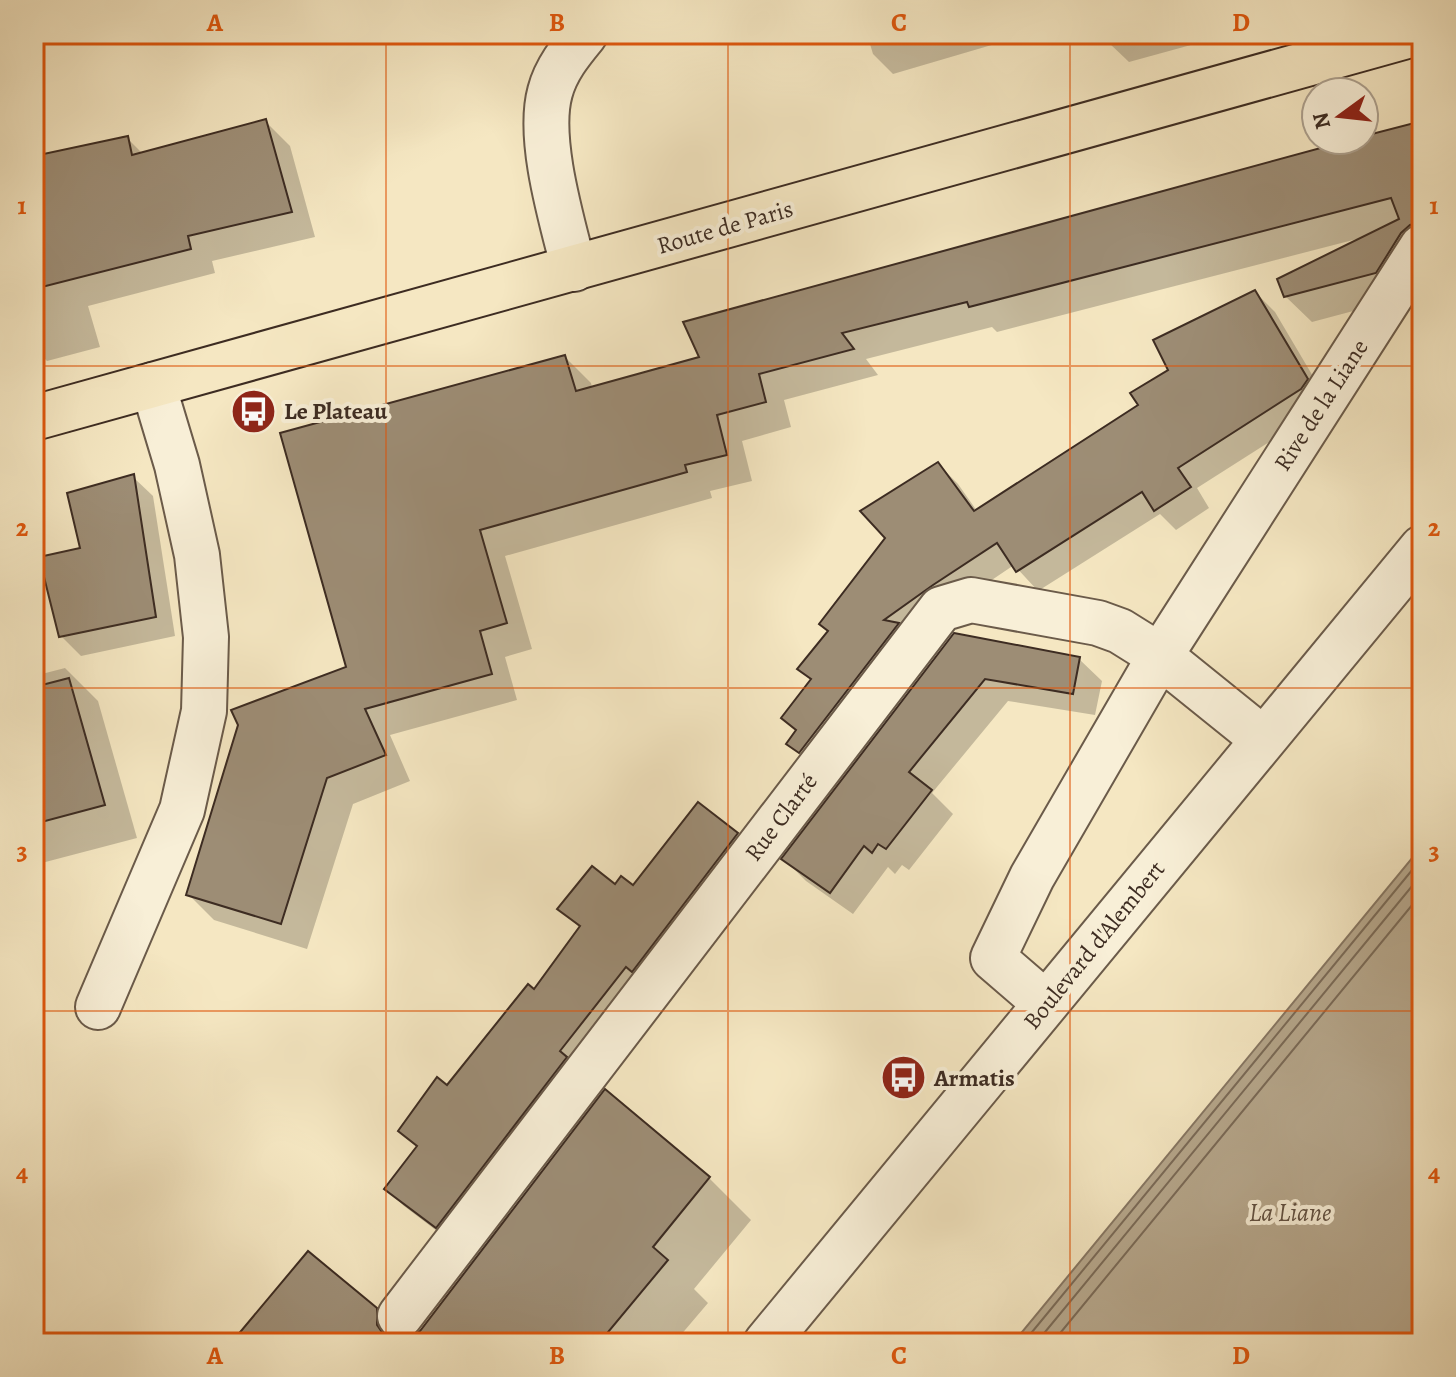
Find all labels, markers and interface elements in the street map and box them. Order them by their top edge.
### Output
text: A [206,5,224,40]
text: B [549,5,565,40]
text: C [891,5,907,40]
text: D [1232,5,1250,40]
north arrow [1300,76,1380,156]
text: N [1305,109,1338,133]
text: 1 [17,188,27,223]
text: 1 [1429,188,1439,223]
street label: Route de Paris [653,192,797,262]
street label: Rive de la Liane [1266,333,1376,477]
bus stop icon: Le Plateau [229,387,277,435]
place label: Le Plateau [284,395,388,427]
text: 2 [16,510,29,545]
text: 2 [1428,510,1441,545]
street label: Rue Clarté [737,766,825,868]
text: 3 [16,833,28,868]
text: 3 [1428,833,1440,868]
street label: Boulevard d'Alembert [1016,854,1172,1036]
bus stop icon: Armatis [879,1054,927,1102]
place label: Armatis [933,1062,1015,1094]
text: 4 [16,1155,28,1190]
text: 4 [1428,1155,1440,1190]
water label: La Liane [1249,1195,1331,1230]
text: A [206,1338,224,1373]
text: B [549,1338,565,1373]
text: C [891,1338,907,1373]
text: D [1232,1338,1250,1373]

